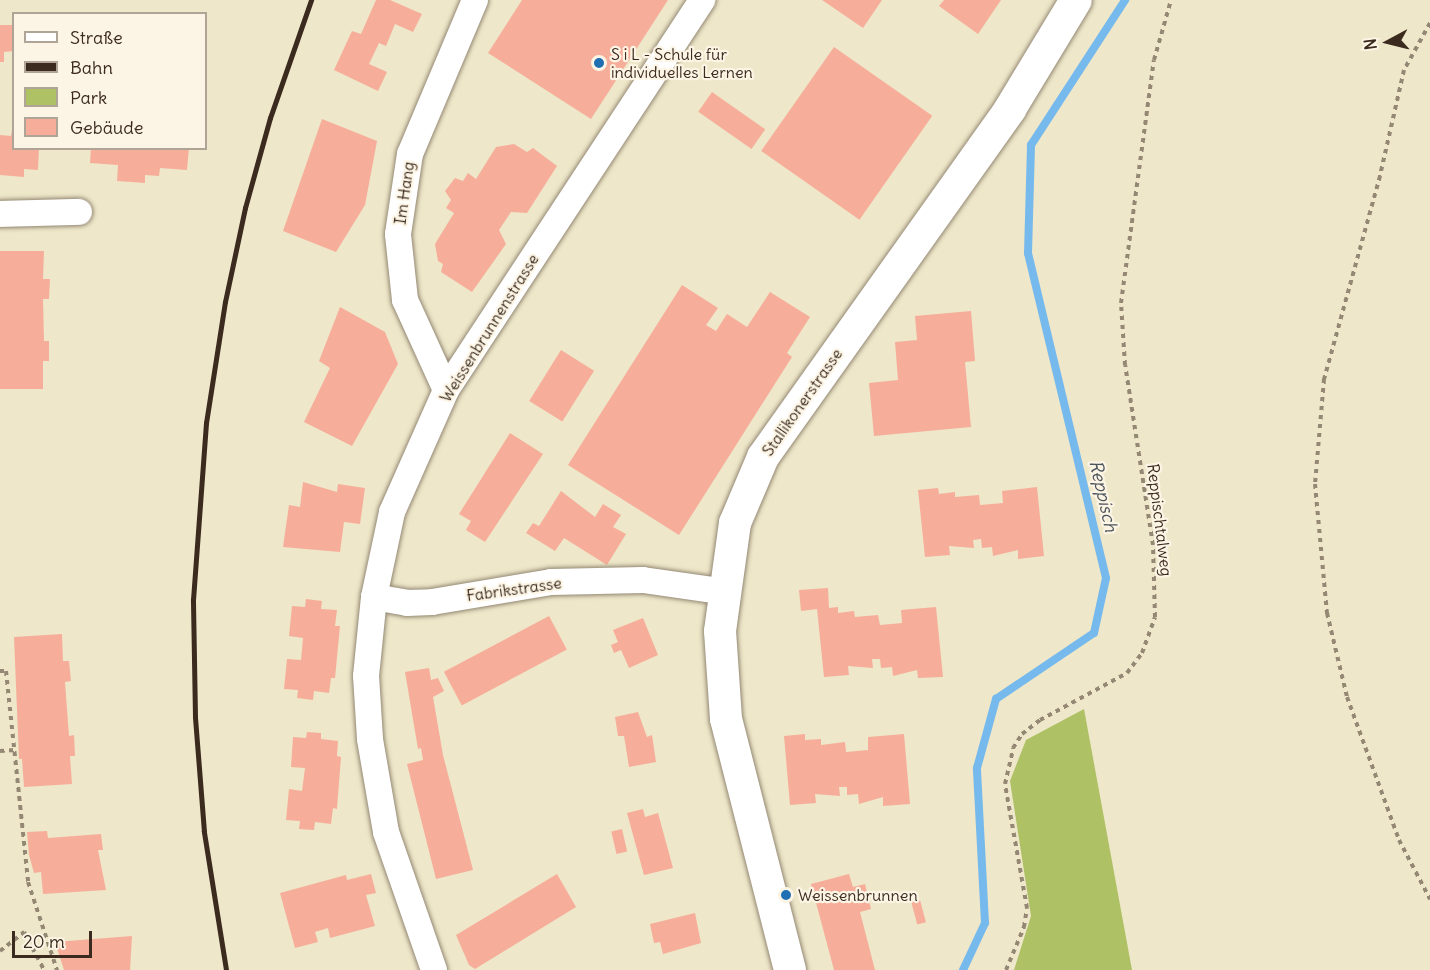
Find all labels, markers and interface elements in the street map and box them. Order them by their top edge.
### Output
legend [12,12,207,150]
north arrow [1358,12,1418,72]
text: Straße [70,26,123,49]
text: N [1360,37,1381,51]
place label: S i L - Schule für individuelles Lernen [611,44,753,82]
text: Bahn [70,56,113,79]
marker: S i L - Schule für individuelles Lernen [592,56,606,70]
text: Park [70,86,107,109]
text: Gebäude [70,116,143,139]
street label: Im Hang [390,160,418,226]
street label: Weissenbrunnenstrasse [436,250,542,406]
street label: Stallikonerstrasse [758,345,846,459]
water label: Reppisch [1084,458,1122,534]
street label: Reppischtalweg [1144,463,1176,577]
street label: Fabrikstrasse [465,573,563,605]
place label: Weissenbrunnen [798,885,918,905]
marker: Weissenbrunnen [779,888,793,902]
scale bar [15,919,94,957]
text: 20 m [23,930,65,953]

